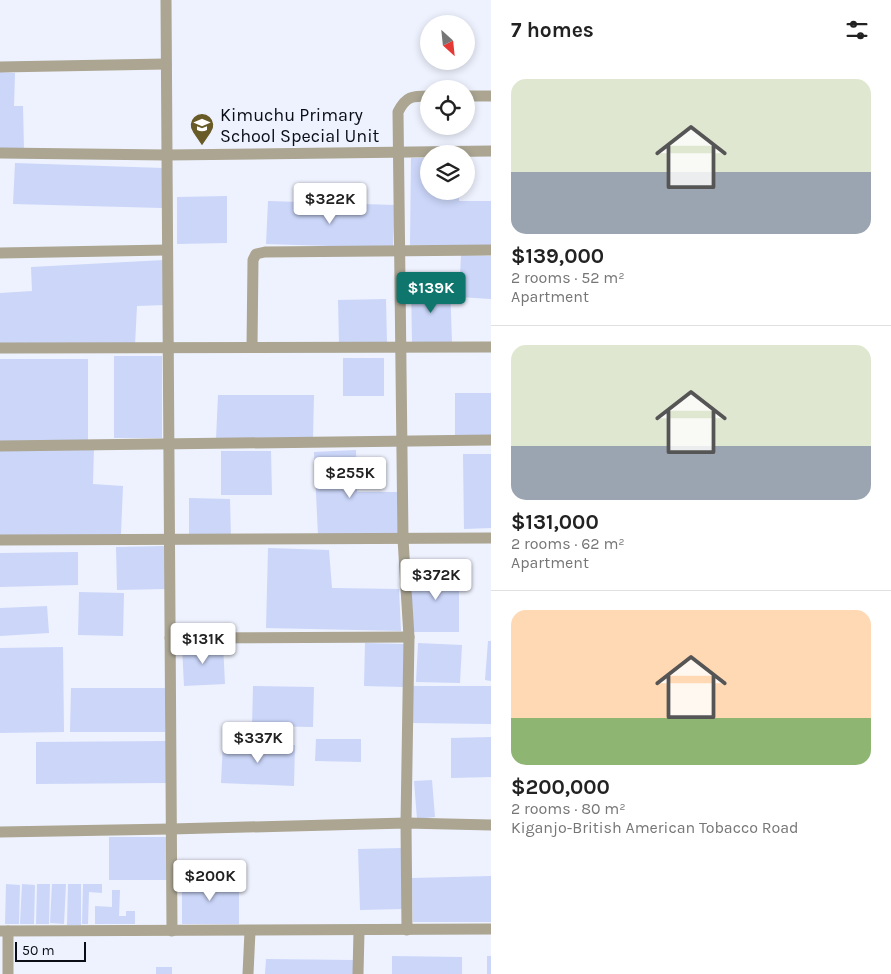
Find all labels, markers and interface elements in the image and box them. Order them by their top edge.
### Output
north arrow [420,15,475,70]
map controls [420,15,475,200]
icon: filters [843,16,871,44]
text: 7 homes [511,18,594,42]
button: locate [420,80,475,135]
place label: Kimuchu Primary School Special Unit [220,104,380,147]
school or university icon: Kimuchu Primary School Special Unit [189,112,215,146]
icon: home [646,112,736,202]
button: layers [420,145,475,200]
pin: $322K [295,182,365,225]
text: $322K [305,189,355,208]
text: $139,000 [511,244,604,268]
text: 2 rooms · 52 m² [511,268,625,287]
pin: $139K [396,272,466,314]
text: $139K [408,278,454,297]
text: Apartment [511,287,589,306]
icon: home [646,377,736,467]
pin: $255K [315,456,385,499]
text: $255K [325,463,375,482]
text: $131,000 [511,510,599,534]
text: 2 rooms · 62 m² [511,534,625,553]
text: Apartment [511,553,589,572]
pin: $372K [401,558,471,601]
text: $372K [411,565,461,584]
pin: $131K [168,622,238,665]
text: $131K [182,629,224,648]
icon: home [646,642,736,732]
pin: $337K [223,722,293,764]
text: $337K [233,728,283,747]
text: $200,000 [511,775,610,799]
text: 2 rooms · 80 m² [511,799,626,818]
text: Kiganjo-British American Tobacco Road [511,818,799,837]
pin: $200K [175,860,245,902]
text: $200K [184,866,236,885]
scale bar [15,939,86,962]
text: 50 m [22,942,55,959]

